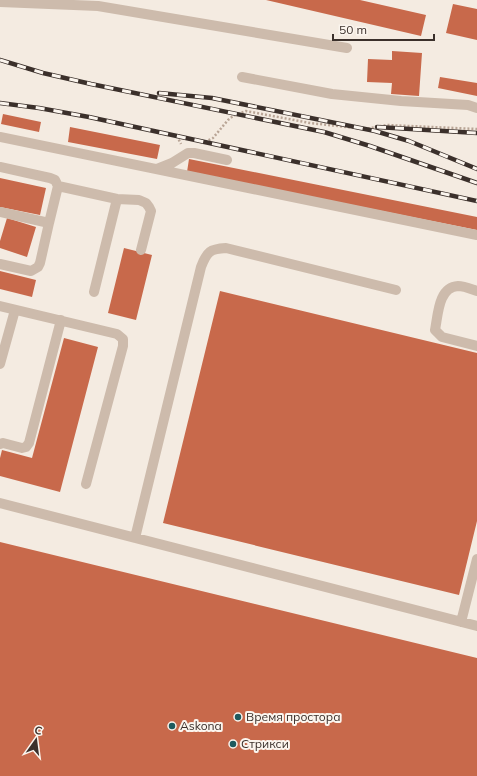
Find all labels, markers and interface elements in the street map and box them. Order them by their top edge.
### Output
scale bar [333,16,434,42]
text: 50 m [339,22,367,37]
place label: Время простора [246,709,340,724]
marker: Время простора [233,712,243,722]
place label: Askona [180,718,222,733]
north arrow [16,720,56,760]
marker: Askona [167,721,177,731]
text: С [33,723,44,738]
place label: Стрикси [241,736,289,751]
marker: Стрикси [228,739,238,749]

